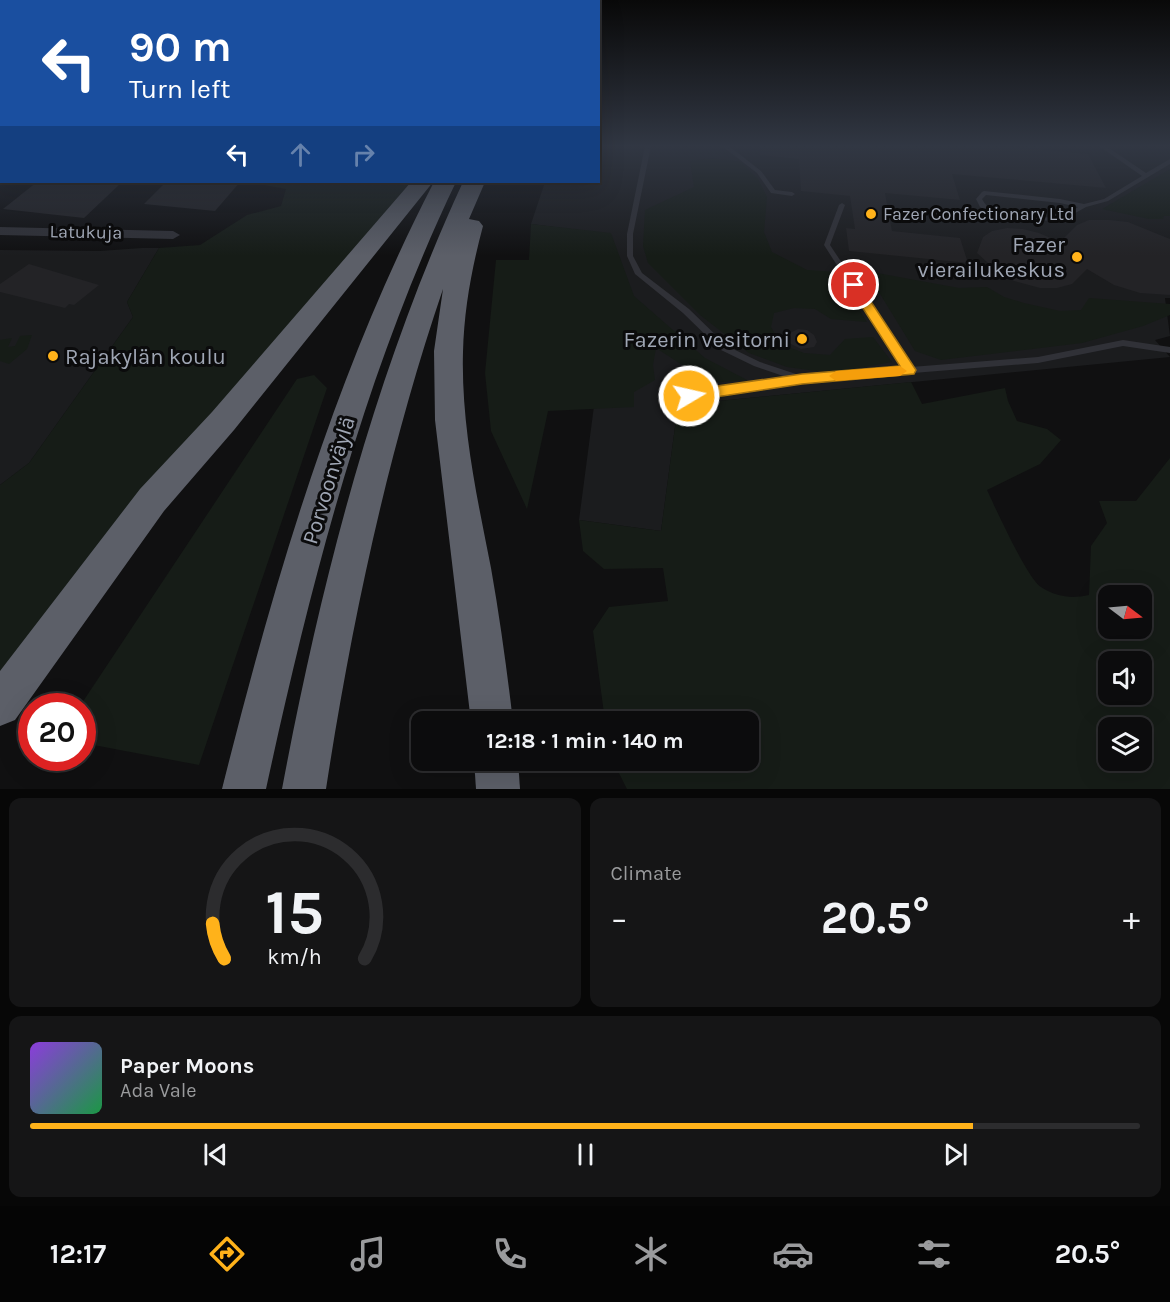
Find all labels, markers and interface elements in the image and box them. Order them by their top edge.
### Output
text: 90 m [129,22,232,72]
icon: left [30,24,108,102]
text: Turn left [129,73,230,105]
icon: left [221,138,254,171]
icon: ahead [284,138,317,171]
icon: right [347,138,380,171]
place label: Fazer Confectionary Ltd [883,203,1075,225]
marker: Fazer Confectionary Ltd [864,207,878,221]
street label: Latukuja [50,220,122,244]
place label: Fazer vierailukeskus [917,232,1065,283]
marker: Fazer vierailukeskus [1070,250,1084,264]
pin [828,259,879,310]
icon: arrive [837,268,870,301]
place label: Fazerin vesitorni [624,327,790,353]
marker: Fazerin vesitorni [795,332,809,346]
place label: Rajakylän koulu [65,344,226,370]
marker: Rajakylän koulu [46,349,60,363]
position arrow [657,364,721,428]
street label: Porvoonväylä [297,413,361,547]
north arrow [1098,585,1152,639]
map controls [1098,585,1152,771]
button: sound [1098,651,1152,705]
speed limit sign: 20 [18,693,96,771]
button: layers [1098,717,1152,771]
text: 12:18 · 1 min · 140 m [486,728,684,754]
text: Climate [611,862,682,885]
text: 15 [265,876,324,949]
text: 20.5° [821,892,930,944]
text: − [611,899,628,937]
text: + [1123,899,1140,937]
text: km/h [268,945,322,970]
text: Paper Moons [120,1053,254,1079]
text: Ada Vale [120,1079,197,1102]
icon: previous [199,1138,232,1171]
icon: pause [569,1138,602,1171]
icon: next [939,1138,972,1171]
icon: directions [206,1233,248,1275]
icon: music [347,1233,389,1275]
icon: phone [489,1233,531,1275]
icon: climate [630,1233,672,1275]
icon: car [772,1233,814,1275]
icon: filters [913,1233,955,1275]
text: 12:17 [50,1238,106,1270]
text: 20.5° [1055,1238,1120,1270]

